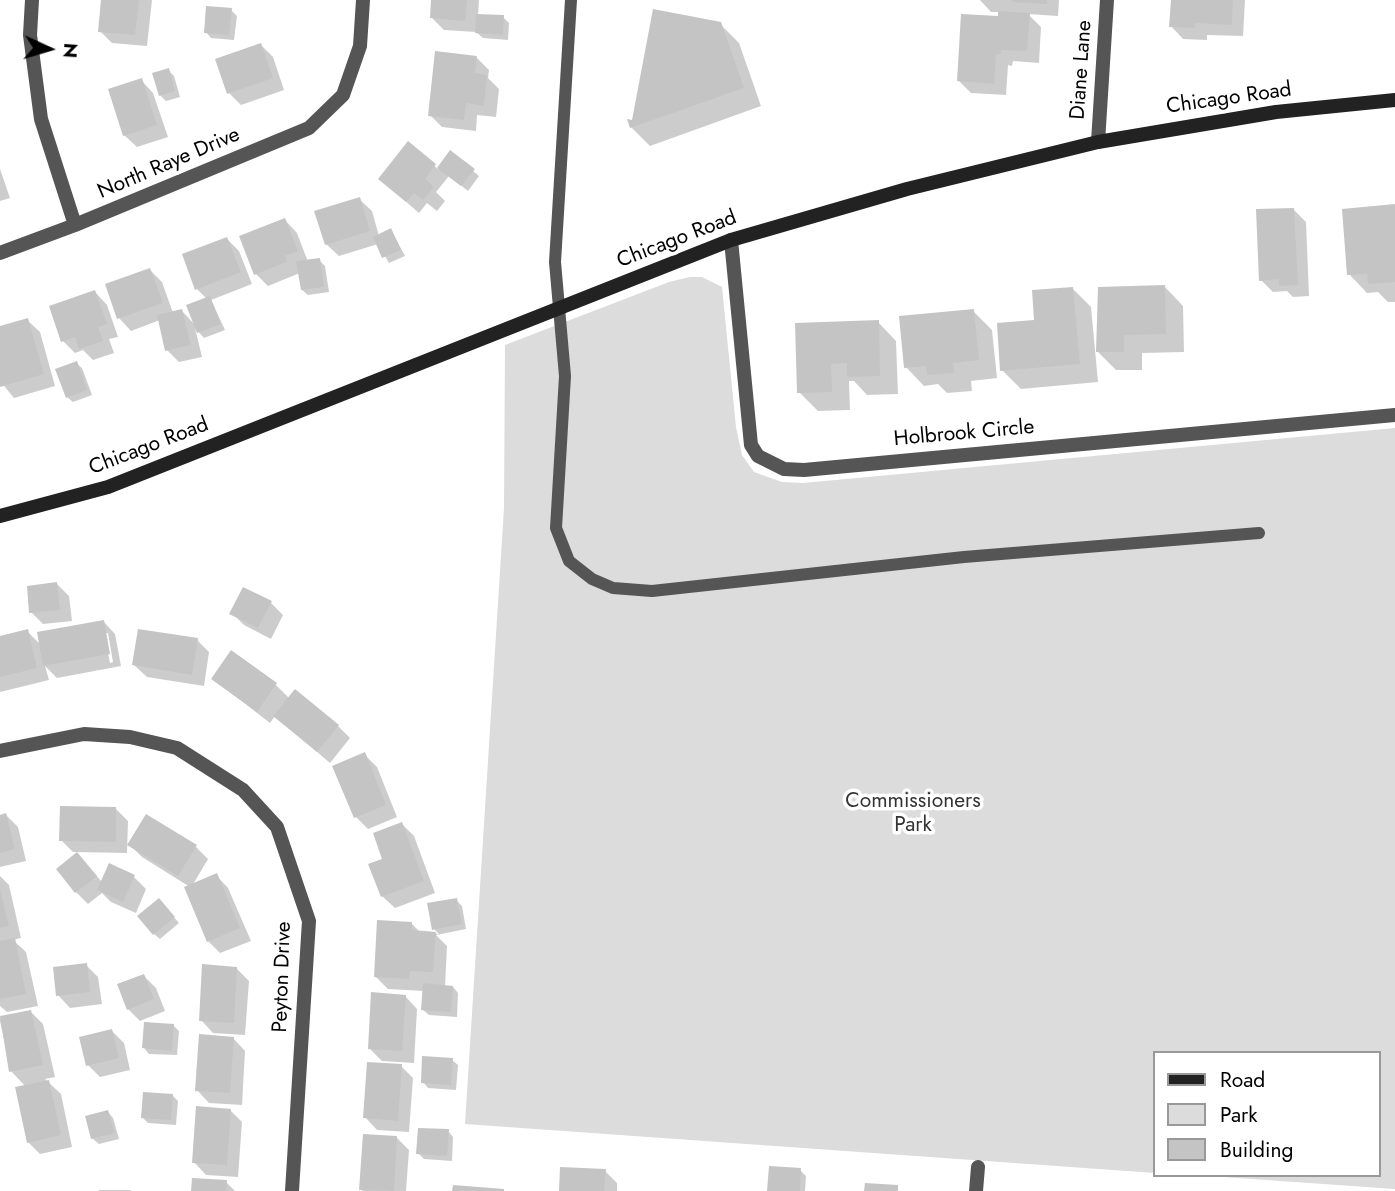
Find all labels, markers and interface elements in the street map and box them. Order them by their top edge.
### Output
north arrow [14,14,84,84]
street label: Diane Lane [1066,20,1098,120]
text: N [56,42,84,59]
street label: Chicago Road [1165,78,1293,120]
street label: North Raye Drive [94,123,244,205]
street label: Chicago Road [614,206,740,274]
street label: Chicago Road [86,413,212,481]
street label: Holbrook Circle [893,415,1035,453]
park label: Commissioners Park [845,789,981,839]
street label: Peyton Drive [268,921,298,1033]
legend [1154,1051,1381,1177]
text: Road [1220,1065,1265,1095]
text: Park [1220,1100,1257,1130]
text: Building [1220,1135,1293,1165]

